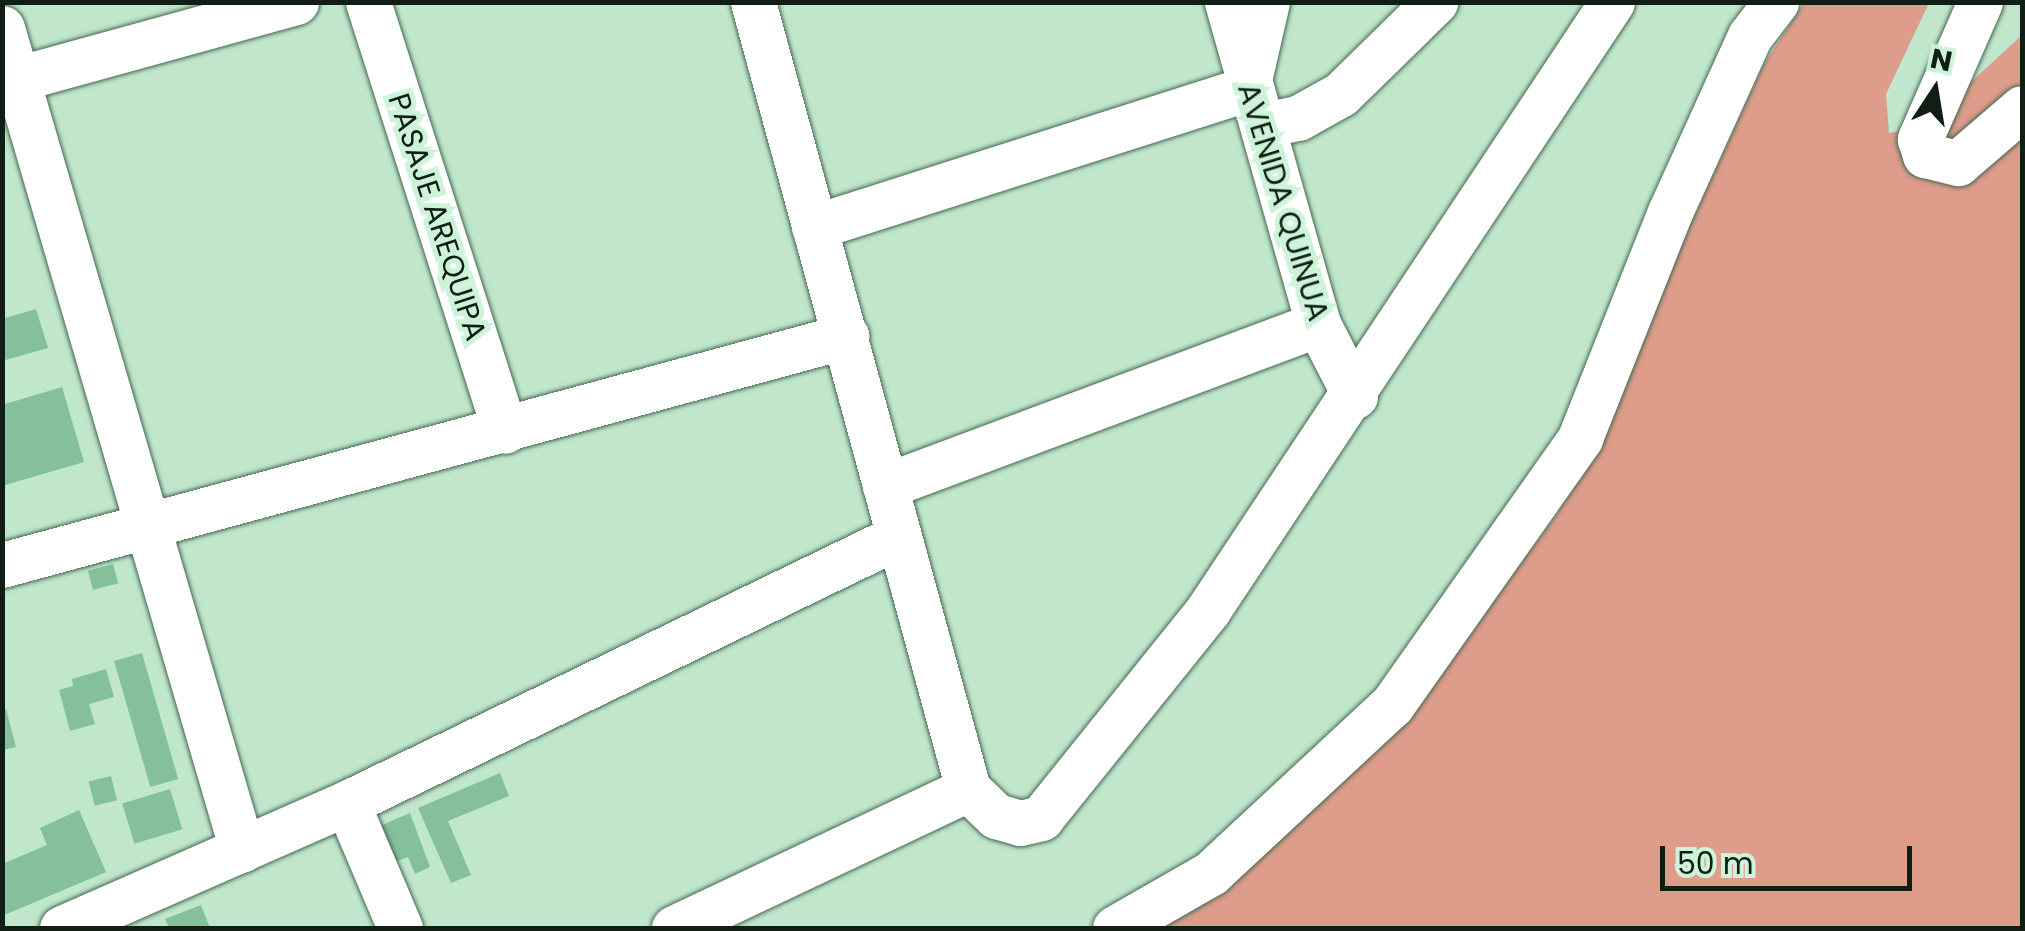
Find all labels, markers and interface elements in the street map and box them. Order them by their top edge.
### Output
text: N [1927,39,1956,81]
north arrow [1885,40,1985,140]
street label: AVENIDA QUINUA [1230,79,1336,325]
street label: PASAJE AREQUIPA [380,89,494,345]
scale bar [1665,826,1918,888]
text: 50 m [1677,842,1754,885]

